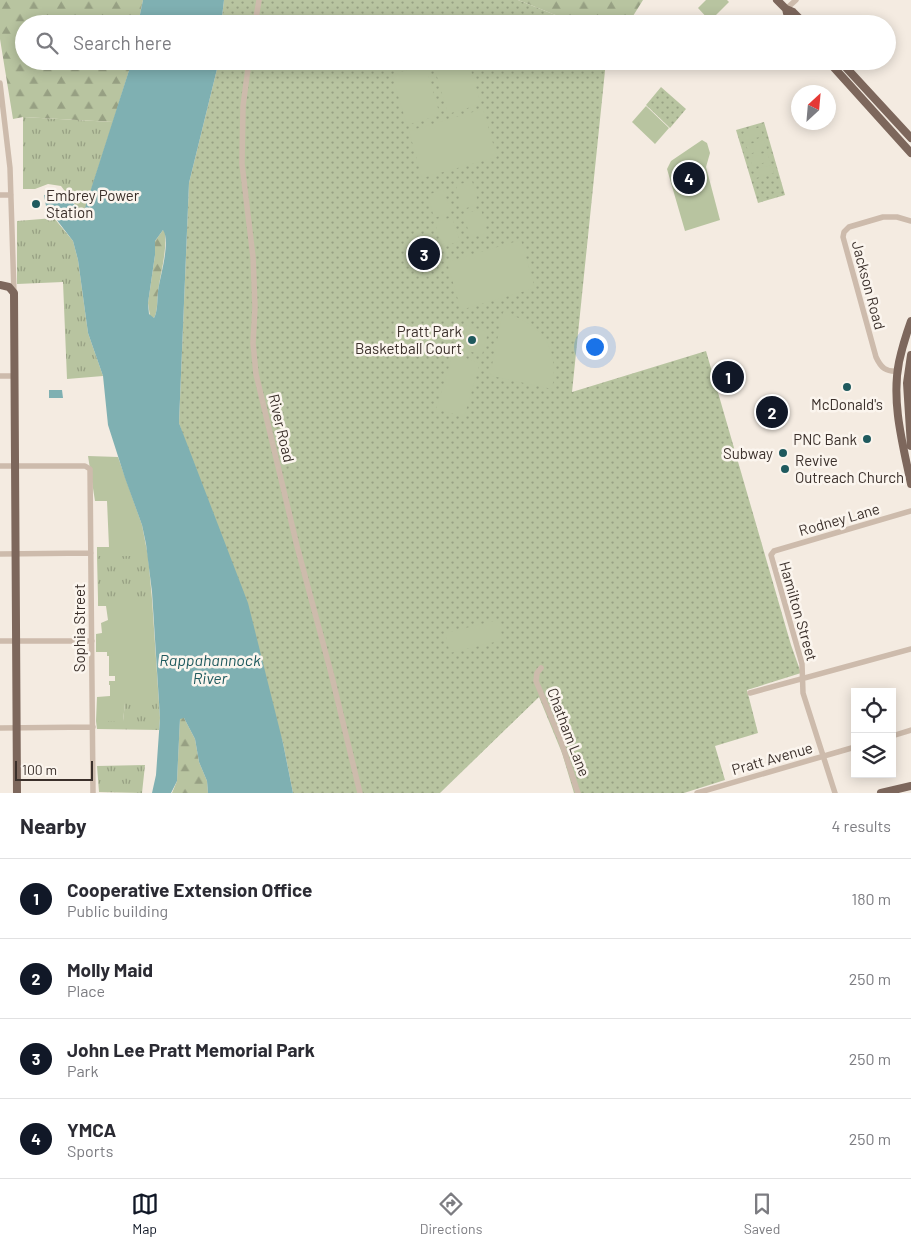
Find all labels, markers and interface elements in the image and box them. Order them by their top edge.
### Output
search box [15,15,896,70]
icon: search [33,29,61,57]
text: Search here [73,31,172,54]
north arrow [791,85,836,130]
pin: 4 [673,159,705,197]
place label: Embrey Power Station [46,186,140,221]
marker: Embrey Power Station [30,198,42,210]
pin: 3 [408,235,440,273]
street label: Jackson Road [849,239,889,331]
place label: Pratt Park Basketball Court [355,322,462,357]
marker: Pratt Park Basketball Court [466,334,478,346]
your location [582,334,608,360]
pin: 1 [712,358,744,396]
marker: McDonald's [841,381,853,393]
street label: River Road [265,392,299,464]
pin: 2 [756,393,788,431]
place label: McDonald's [811,395,883,413]
place label: PNC Bank [793,430,857,448]
marker: PNC Bank [861,433,873,445]
place label: Subway [723,444,773,462]
marker: Subway [777,447,789,459]
place label: Revive Outreach Church [795,451,904,486]
marker: Revive Outreach Church [779,463,791,475]
street label: Rodney Lane [796,499,882,539]
street label: Hamilton Street [776,559,822,663]
street label: Sophia Street [70,584,88,672]
water label: Rappahannock River [159,650,261,687]
street label: Chatham Lane [544,685,594,779]
map controls [851,688,896,778]
button: locate [851,688,896,733]
button: layers [851,733,896,778]
street label: Pratt Avenue [729,738,815,778]
scale bar [15,758,92,781]
text: 100 m [22,761,57,778]
text: Nearby [20,813,86,838]
text: 4 results [831,816,891,835]
text: Cooperative Extension Office [67,878,312,901]
text: 1 [33,889,39,908]
text: 180 m [852,889,891,908]
text: Public building [67,901,168,920]
text: Molly Maid [67,958,153,981]
text: 2 [32,969,40,988]
text: 250 m [849,969,891,988]
text: Place [67,981,105,1000]
text: John Lee Pratt Memorial Park [67,1038,315,1061]
text: 3 [32,1049,40,1068]
text: 250 m [849,1049,891,1068]
text: Park [67,1061,98,1080]
text: YMCA [67,1118,116,1141]
text: 4 [31,1129,41,1148]
text: 250 m [849,1129,891,1148]
text: Sports [67,1141,113,1160]
tab: Map [131,1190,159,1237]
tab: Directions [420,1190,482,1237]
tab: Saved [744,1190,780,1237]

